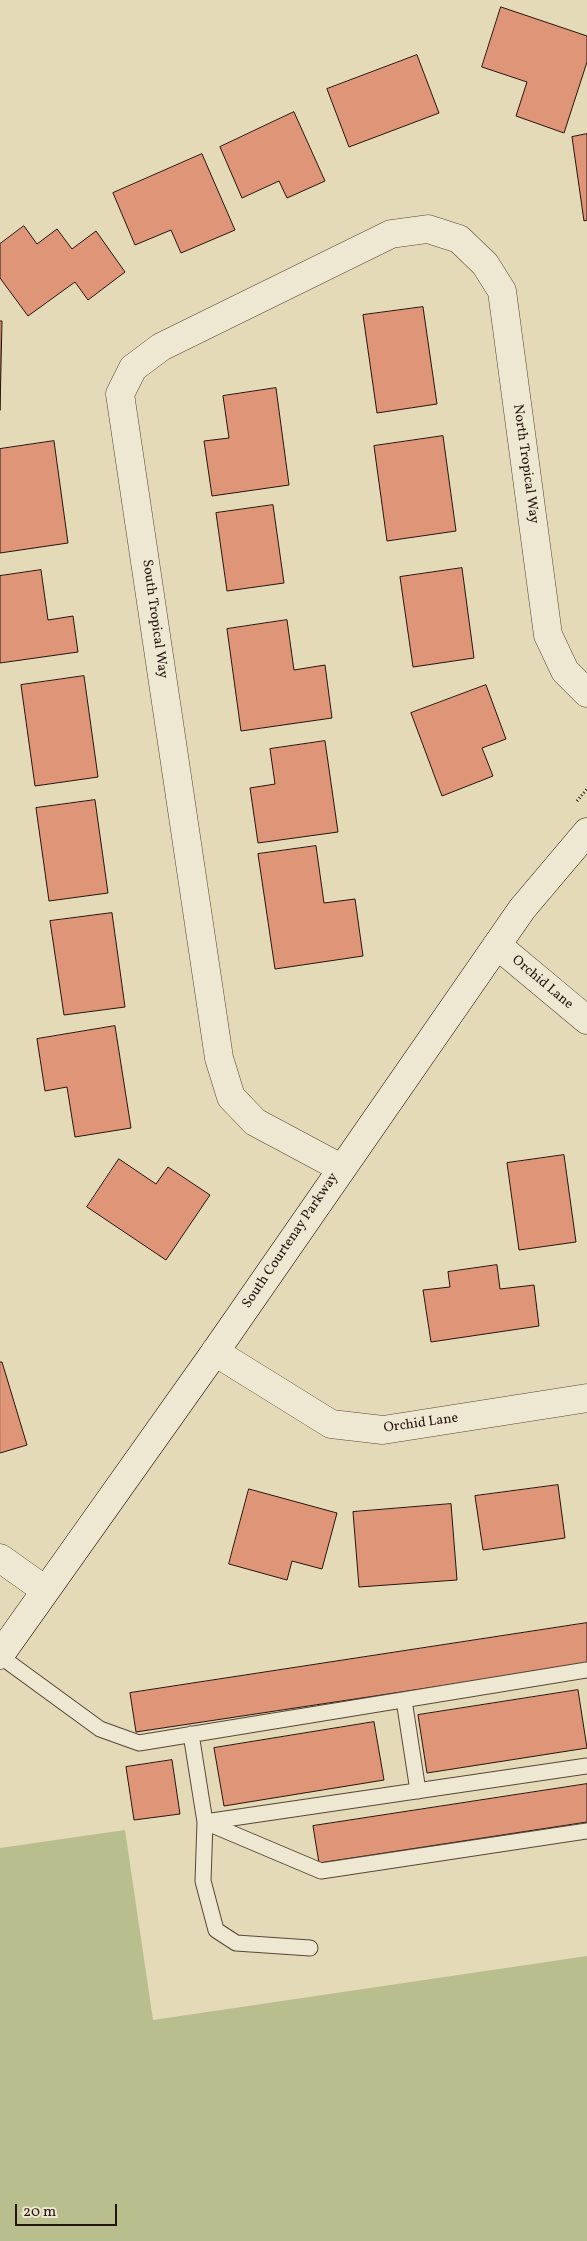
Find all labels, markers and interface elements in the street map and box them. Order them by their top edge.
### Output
street label: North Tropical Way [508,403,542,525]
street label: South Tropical Way [137,559,171,679]
street label: Orchid Lane [508,952,576,1014]
street label: South Courtenay Parkway [239,1170,343,1312]
street label: Orchid Lane [383,1410,459,1438]
scale bar [18,2194,120,2226]
text: 20 m [23,2202,56,2223]

